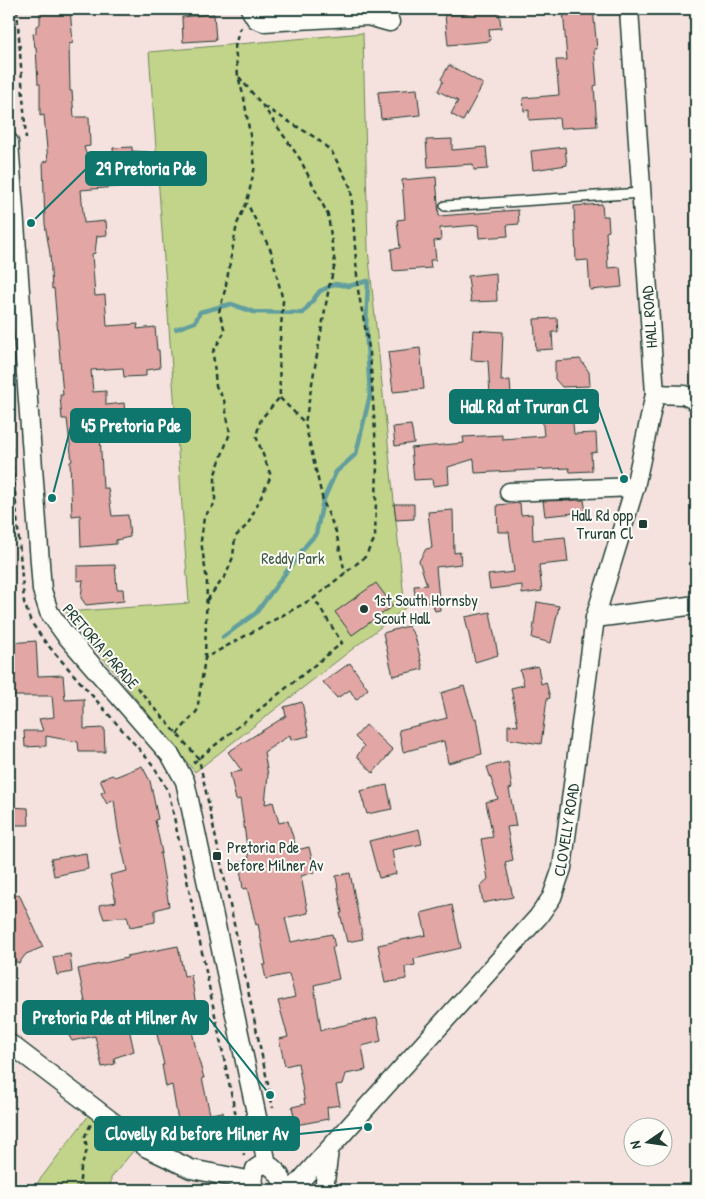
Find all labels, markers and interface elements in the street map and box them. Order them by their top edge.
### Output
callout: 29 Pretoria Pde [86,152,206,185]
text: 29 Pretoria Pde [96,156,197,181]
street label: HALL ROAD [636,285,662,349]
callout: Hall Rd at Truran Cl [450,390,598,423]
text: Hall Rd at Truran Cl [460,394,589,419]
callout: 45 Pretoria Pde [71,409,190,442]
text: 45 Pretoria Pde [81,413,182,438]
place label: Hall Rd opp Truran Cl [571,504,634,544]
marker: Hall Rd opp Truran Cl [637,518,649,530]
park label: Reddy Park [261,547,325,569]
place label: 1st South Hornsby Scout Hall [374,589,478,629]
street label: PRETORIA PARADE [58,599,144,693]
marker: 1st South Hornsby Scout Hall [358,603,370,615]
street label: CLOVELLY ROAD [548,782,584,878]
place label: Pretoria Pde before Milner Av [227,836,324,876]
marker: Pretoria Pde before Milner Av [211,850,223,862]
callout: Pretoria Pde at Milner Av [23,1001,208,1034]
text: Pretoria Pde at Milner Av [33,1005,198,1030]
north arrow [622,1116,672,1166]
callout: Clovelly Rd before Milner Av [95,1117,299,1150]
text: Clovelly Rd before Milner Av [105,1121,290,1147]
text: N [625,1139,645,1151]

